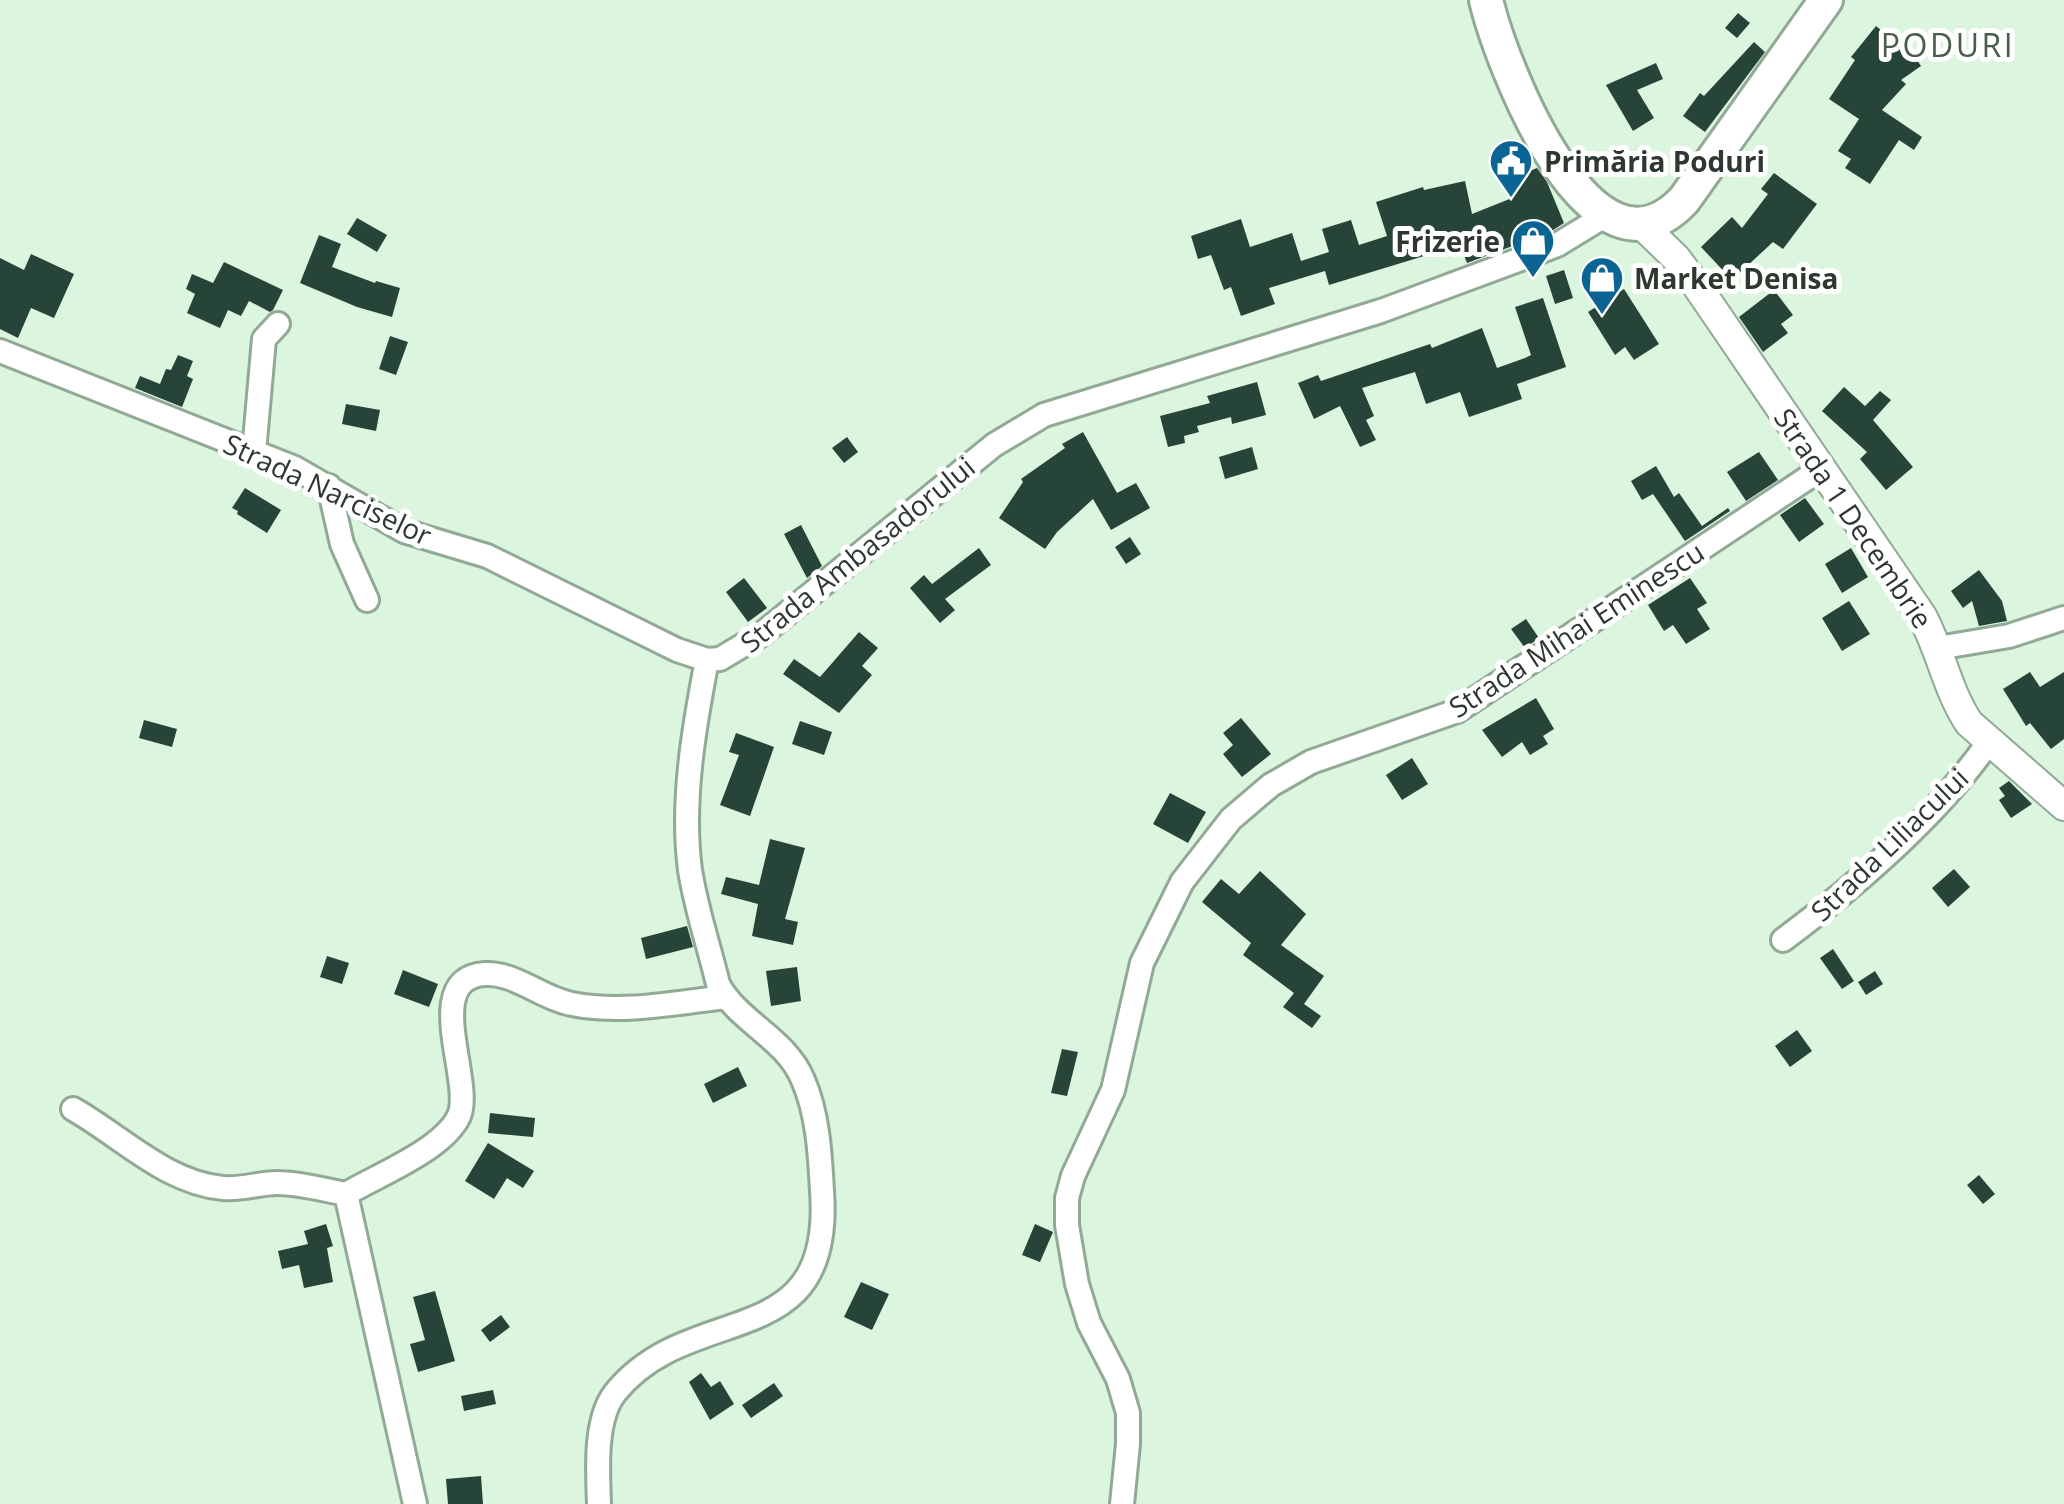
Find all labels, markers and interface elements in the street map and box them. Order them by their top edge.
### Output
district label: PODURI [1881,23,2015,66]
public building icon: Primăria Poduri [1488,138,1534,199]
place label: Primăria Poduri [1544,142,1765,180]
shop icon: Frizerie [1510,218,1556,279]
place label: Frizerie [1395,222,1500,260]
shop icon: Market Denisa [1579,255,1625,316]
place label: Market Denisa [1634,259,1838,297]
street label: Strada 1 Decembrie [1766,400,1942,636]
street label: Strada Narciselor [218,424,439,554]
street label: Strada Ambasadorului [732,448,982,660]
street label: Strada Mihai Eminescu [1441,532,1711,726]
street label: Strada Liliacului [1802,759,1976,929]

